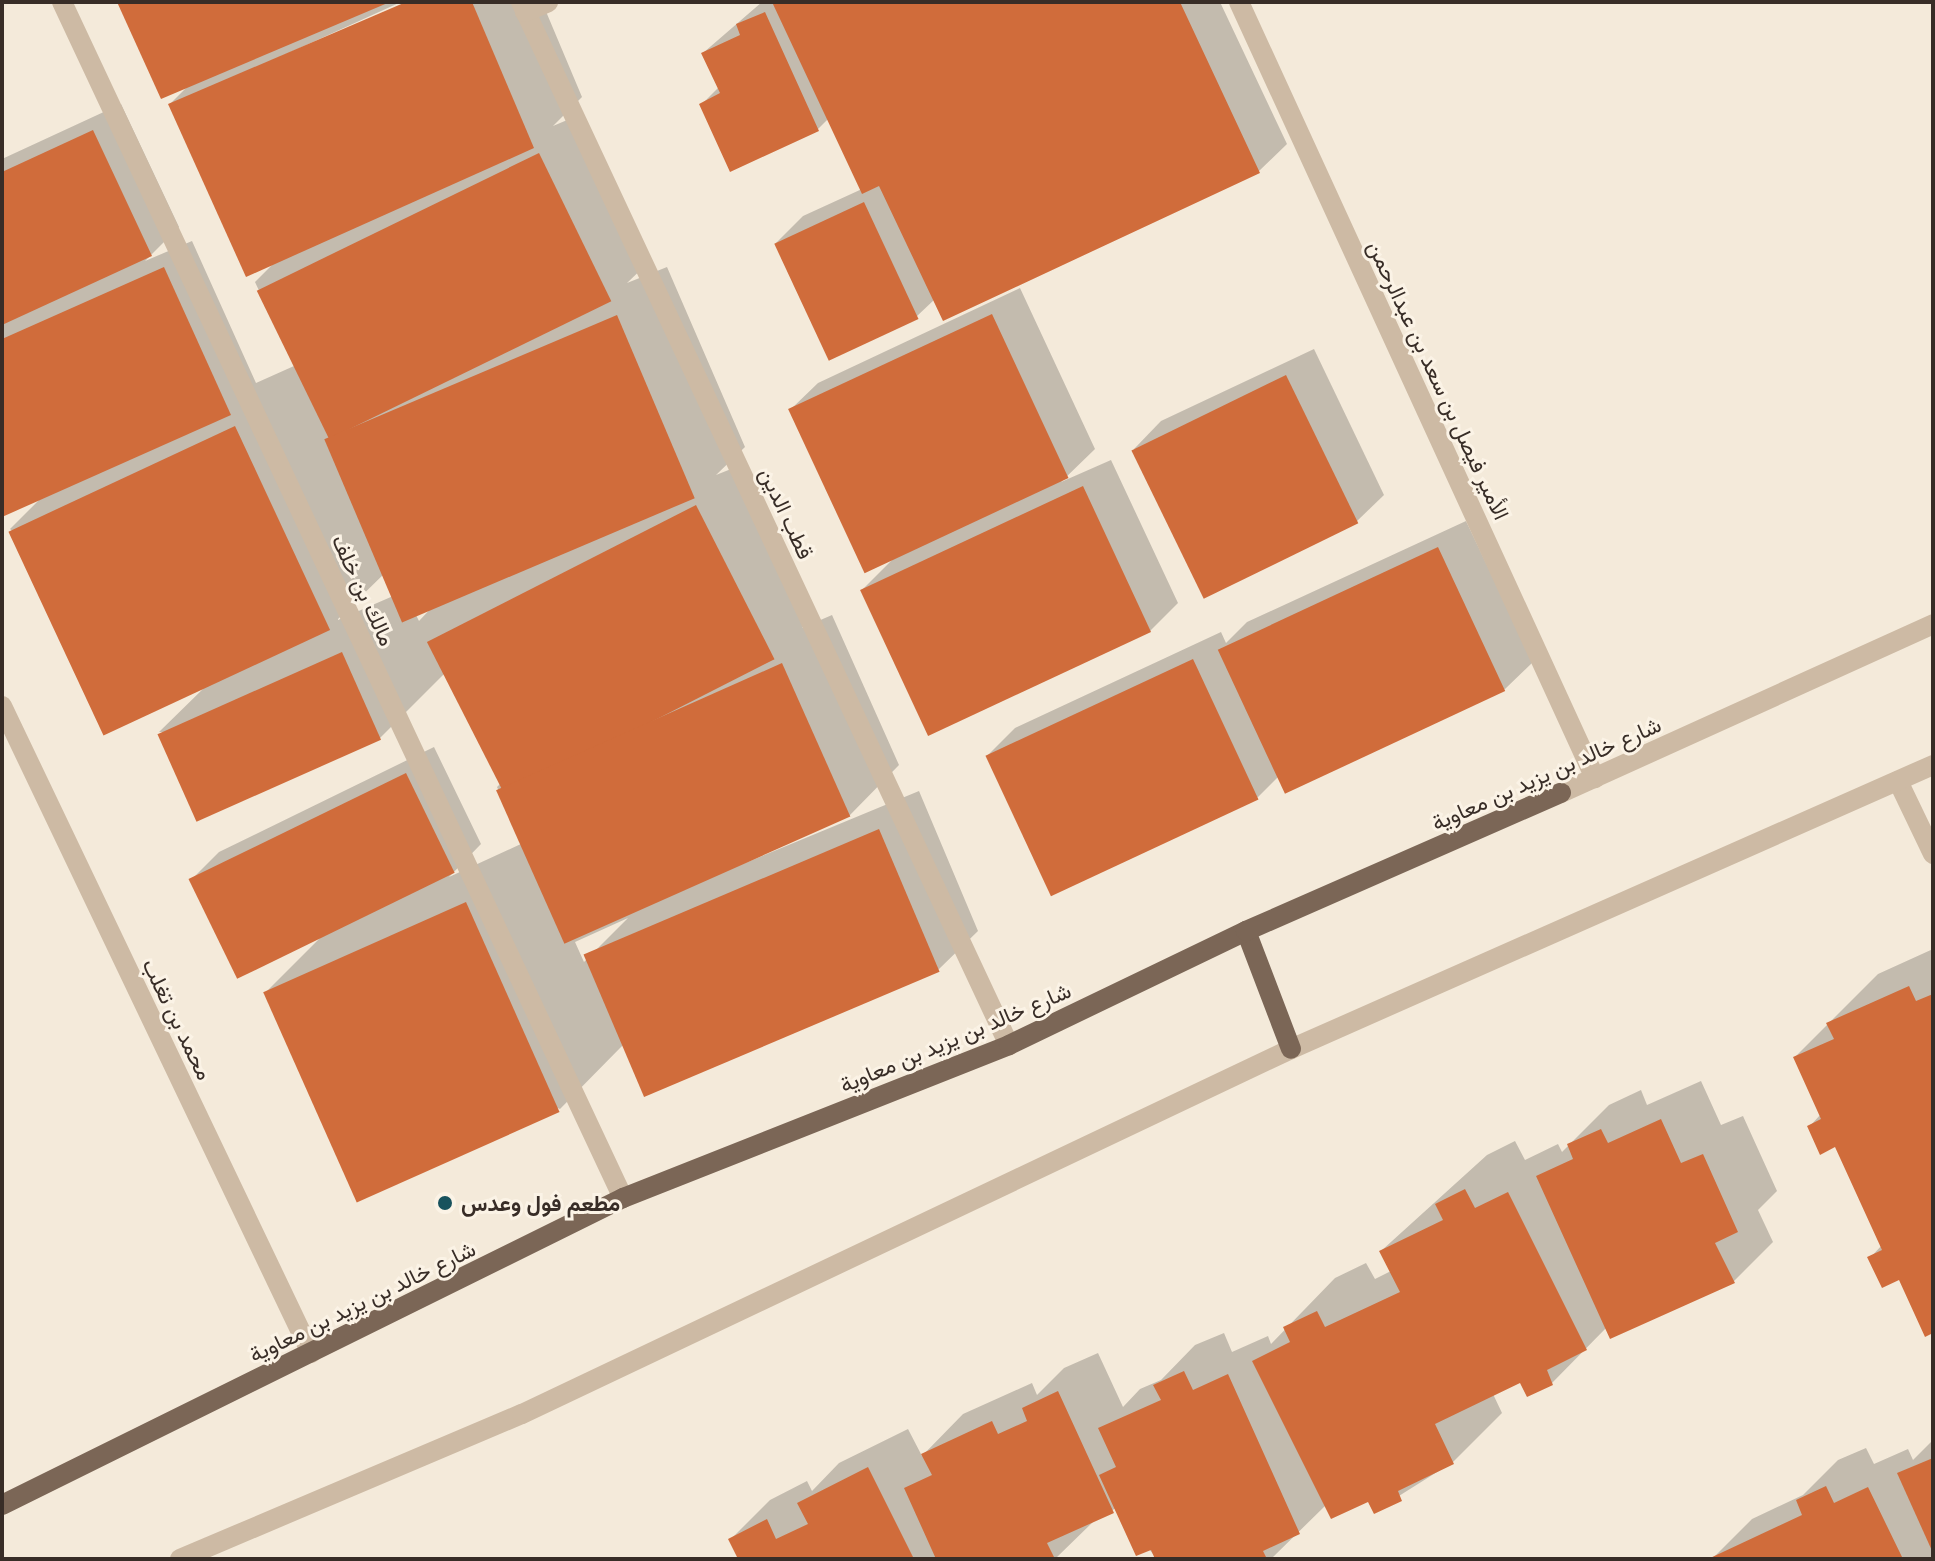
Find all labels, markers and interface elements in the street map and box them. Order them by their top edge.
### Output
street label: الأمير فيصل بن سعد بن عبدالرحمن [1363,236,1515,524]
street label: قطب الدين [754,463,820,563]
street label: مالك بن خلف [327,530,401,650]
street label: شارع خالد بن يزيد بن معاوية [1427,710,1665,836]
street label: محمد بن تغلب [137,954,219,1084]
street label: شارع خالد بن يزيد بن معاوية [836,976,1074,1098]
place label: مطعم فول وعدس [461,1190,620,1216]
marker: مطعم فول وعدس [436,1194,454,1212]
street label: شارع خالد بن يزيد بن معاوية [245,1235,479,1367]

